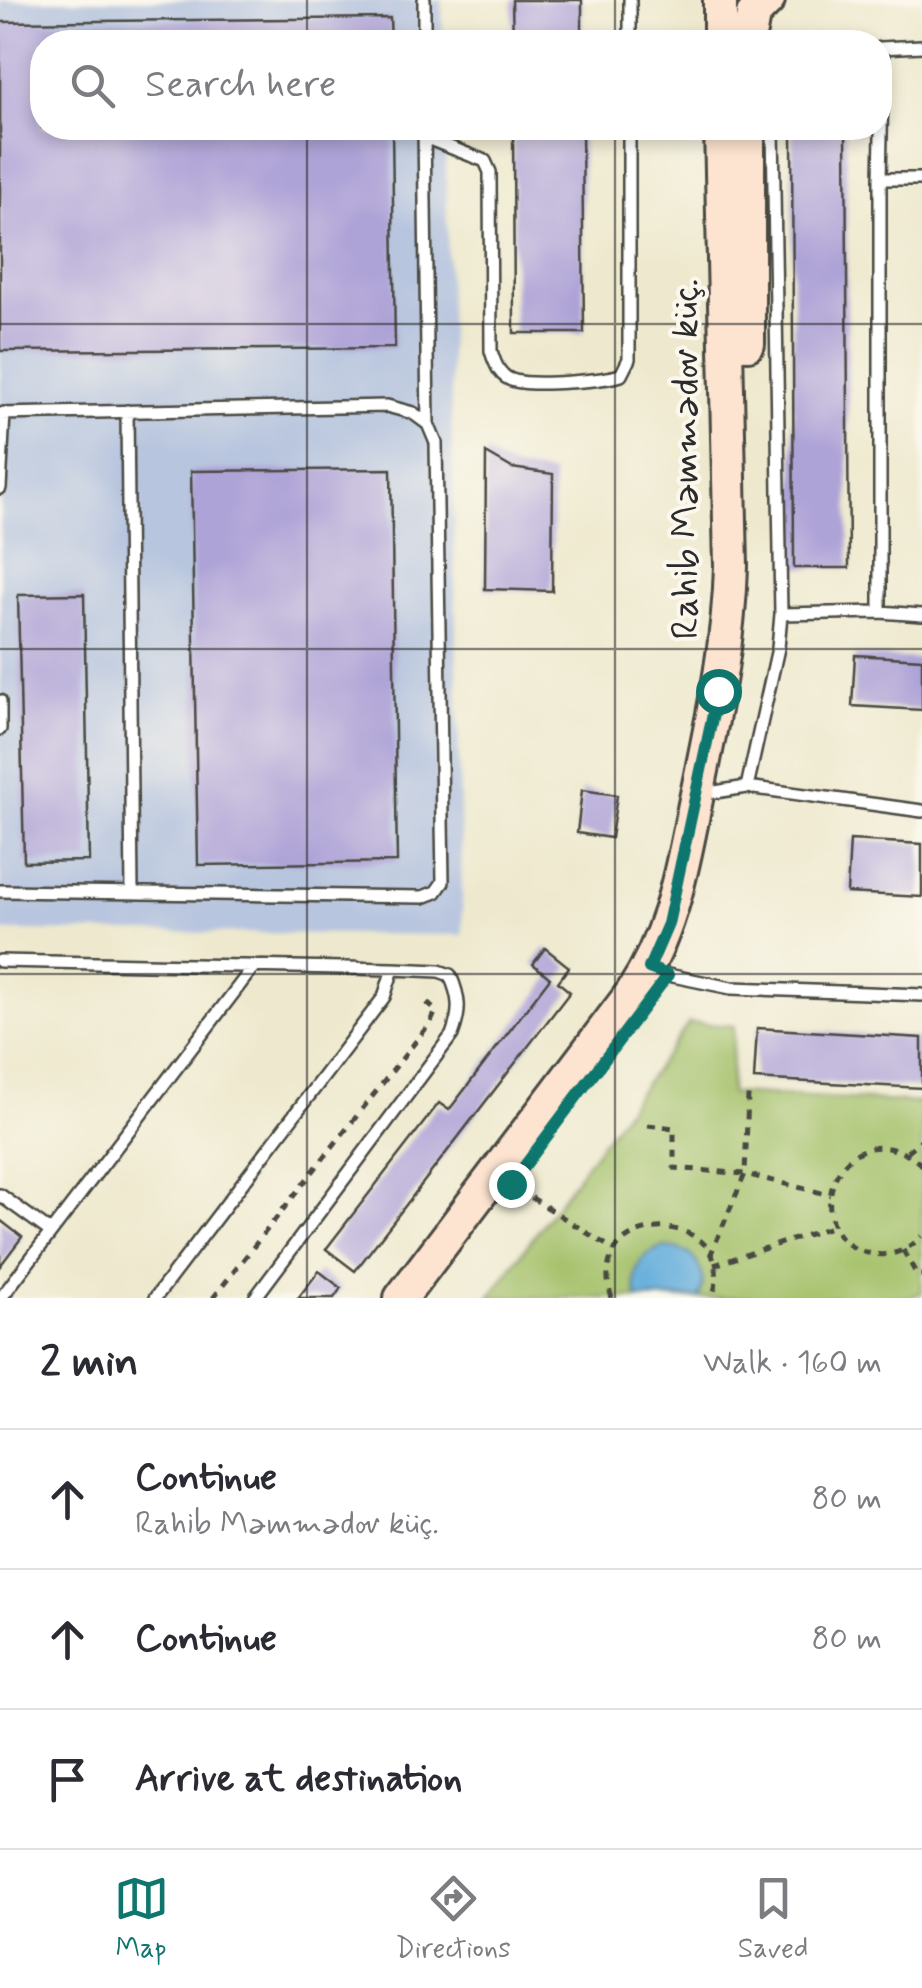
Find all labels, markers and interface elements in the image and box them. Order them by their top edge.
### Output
search box [30,30,892,140]
icon: search [65,58,120,113]
text: Search here [145,61,336,110]
street label: Rahib Məmmədov küç. [662,279,711,639]
route start [696,669,742,715]
route end [489,1162,535,1208]
text: 2 min [40,1336,139,1391]
text: Walk · 160 m [703,1342,882,1384]
text: Continue [135,1454,277,1503]
icon: ahead [40,1472,95,1527]
text: 80 m [812,1478,882,1520]
text: Rahib Məmmədov küç. [135,1503,439,1545]
icon: ahead [40,1612,95,1667]
text: Continue [135,1615,277,1664]
text: 80 m [812,1618,882,1660]
icon: arrive [40,1752,95,1807]
text: Arrive at destination [135,1755,462,1804]
tab: Map [114,1871,169,1968]
tab: Directions [396,1871,511,1968]
tab: Saved [738,1871,808,1968]

